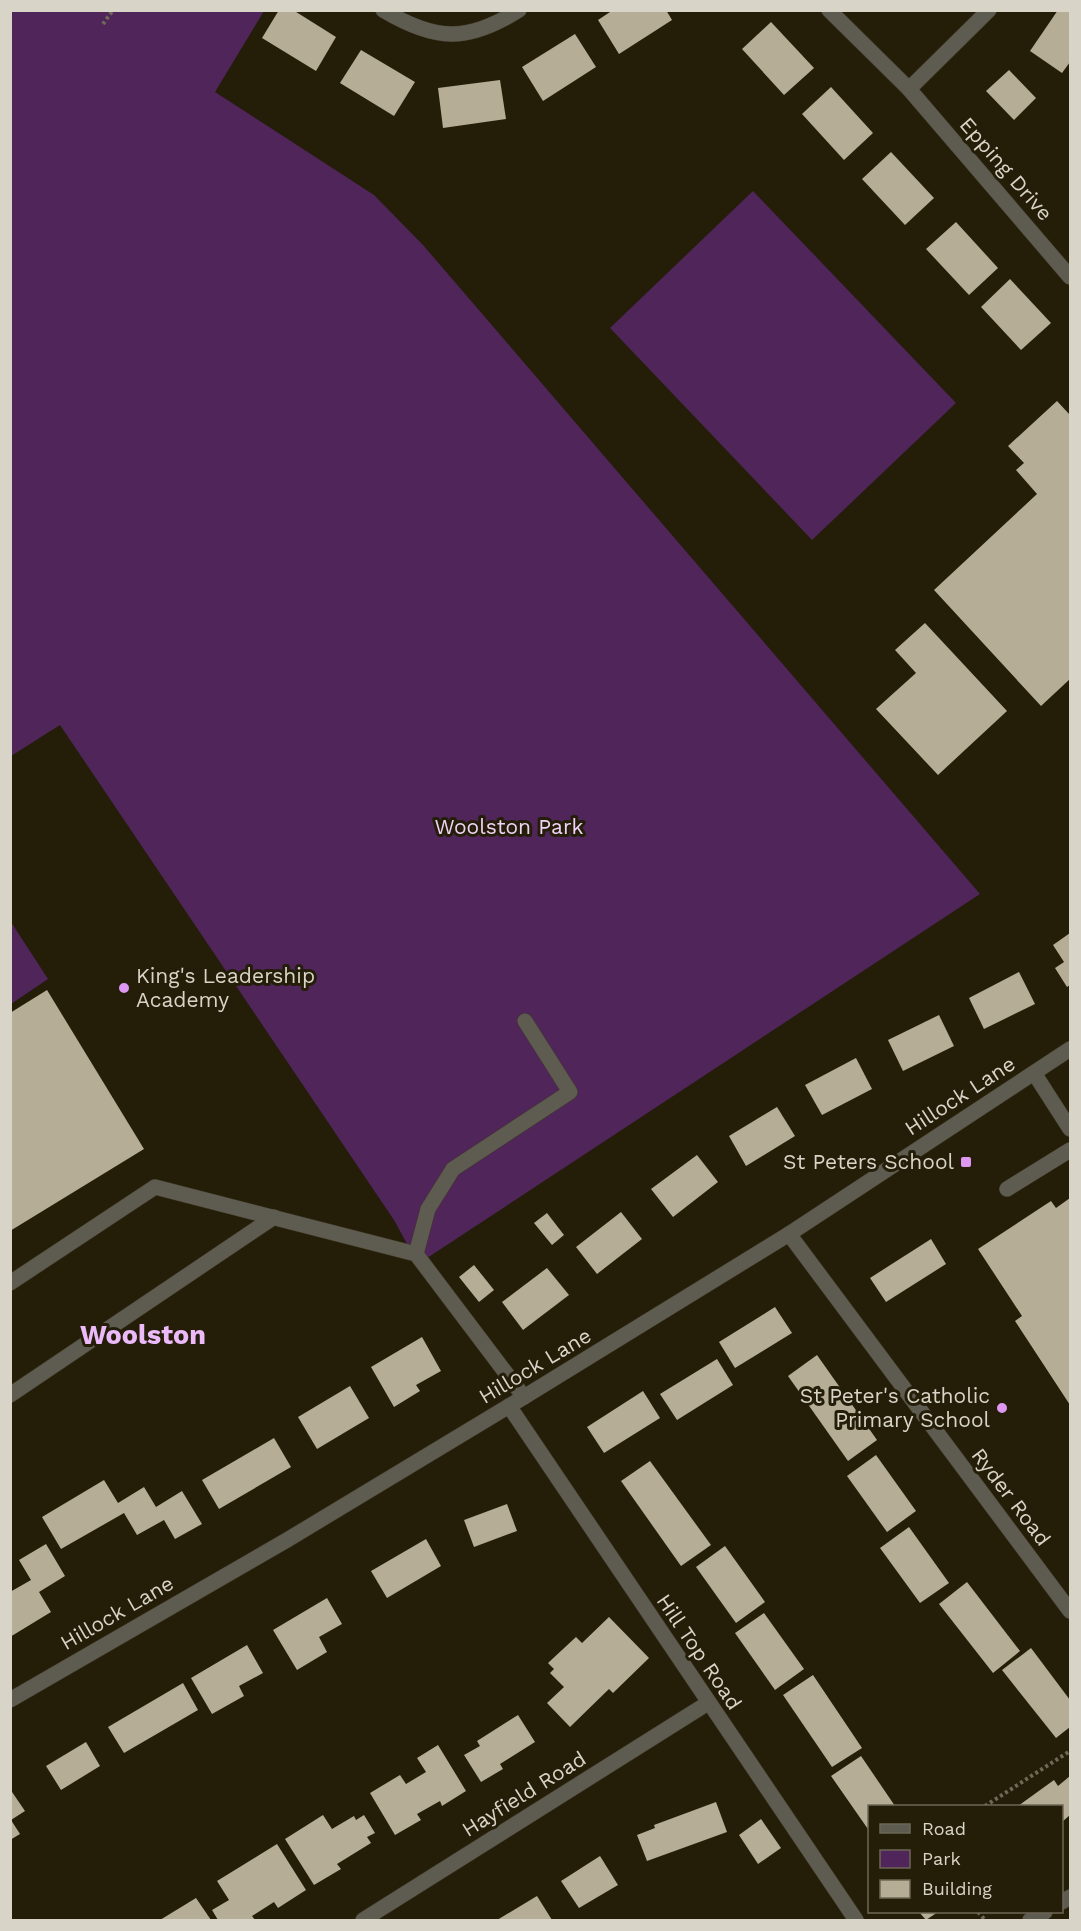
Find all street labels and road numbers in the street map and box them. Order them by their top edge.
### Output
street label: Epping Drive [955,112,1058,226]
street label: Hillock Lane [900,1051,1020,1140]
street label: Hillock Lane [474,1322,595,1409]
street label: Ryder Road [967,1443,1056,1550]
street label: Hillock Lane [56,1570,178,1655]
street label: Hill Top Road [652,1589,747,1714]
street label: Hayfield Road [457,1746,590,1842]

